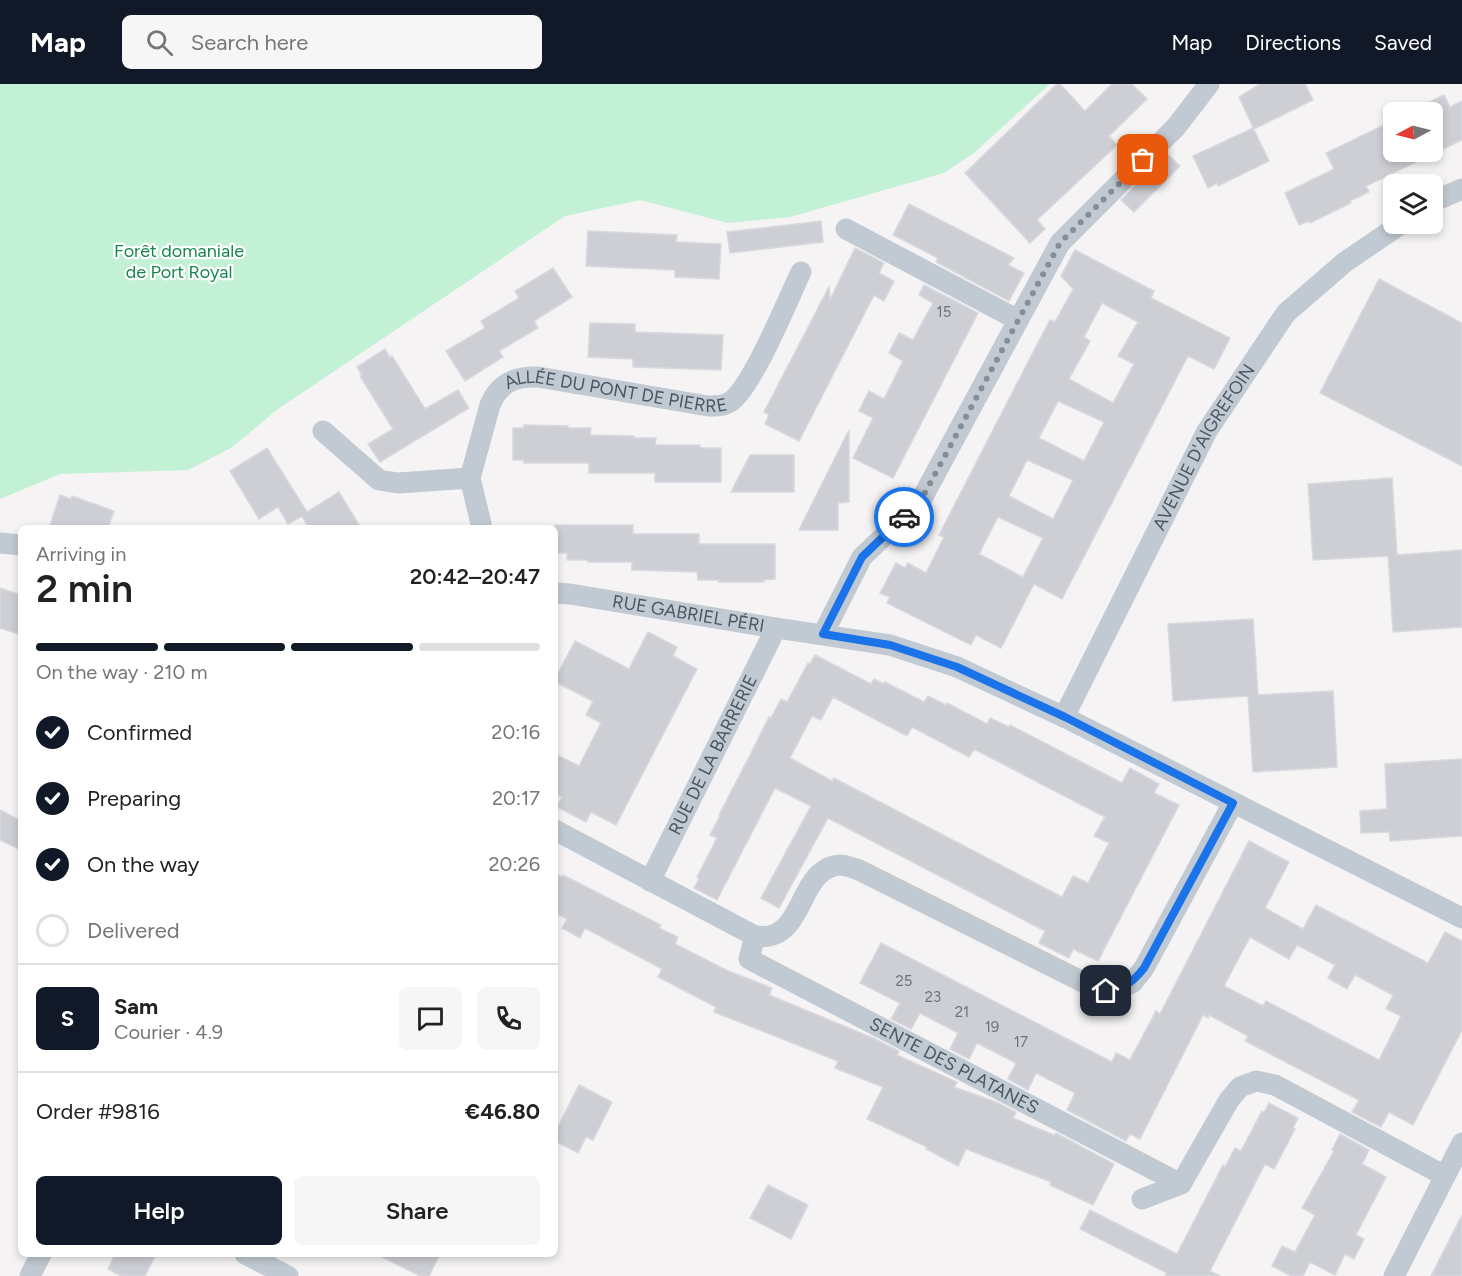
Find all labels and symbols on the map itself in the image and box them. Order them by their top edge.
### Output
north arrow [1383,102,1443,162]
pin [1117,134,1168,185]
park label: Forêt domaniale de Port Royal [114,240,244,283]
house number: 15 [937,303,951,321]
street label: AVENUE D'AIGREFOIN [1148,360,1260,534]
street label: ALLÉE DU PONT DE PIERRE [500,366,729,417]
courier [874,487,934,547]
street label: RUE GABRIEL PÉRI [611,590,766,637]
street label: RUE DE LA BARRERIE [664,671,762,838]
pin [1080,965,1131,1016]
house number: 25 [895,972,913,990]
house number: 23 [925,988,941,1006]
house number: 21 [955,1003,969,1021]
street label: SENTE DES PLATANES [866,1013,1042,1119]
house number: 19 [985,1018,999,1036]
house number: 17 [1014,1033,1028,1051]

